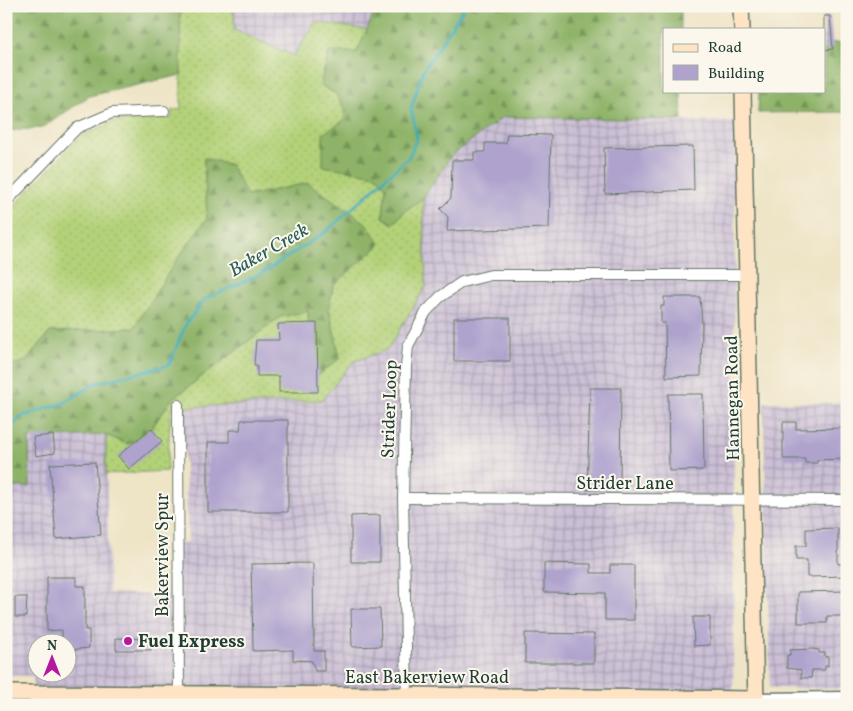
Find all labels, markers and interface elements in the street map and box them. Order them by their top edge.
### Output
legend [663,28,826,92]
text: Road [708,38,742,59]
text: Building [708,64,765,85]
water label: Baker Creek [224,217,314,284]
street label: Hannegan Road [720,335,747,461]
street label: Strider Loop [376,359,405,459]
street label: Strider Lane [576,472,674,497]
street label: Bakerview Spur [151,493,176,617]
place label: Fuel Express [138,630,245,655]
north arrow [28,634,78,684]
marker: Fuel Express [122,635,134,647]
text: N [47,637,57,656]
street label: East Bakerview Road [345,666,509,691]

